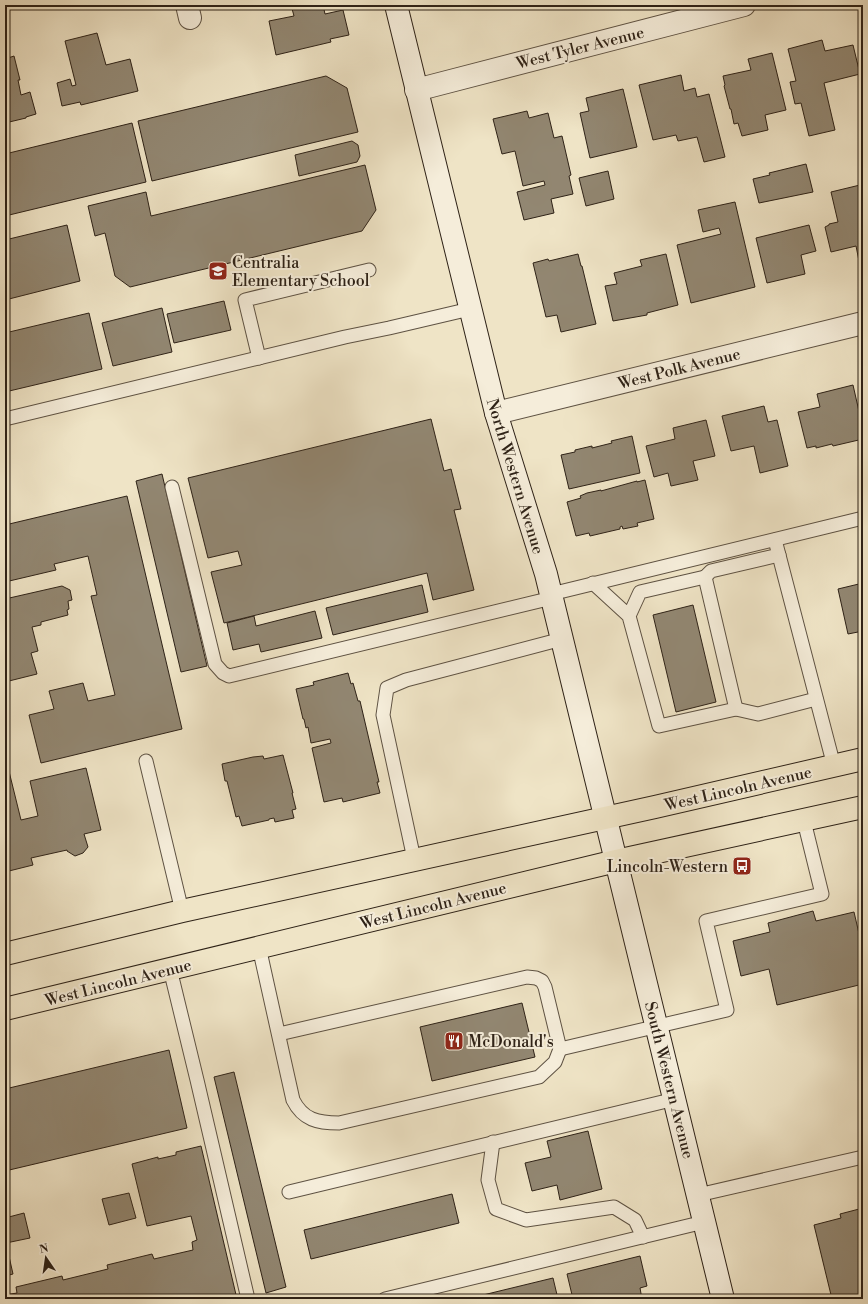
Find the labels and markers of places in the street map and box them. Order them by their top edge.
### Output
place label: Centralia Elementary School [232,253,370,291]
school or university icon: Centralia Elementary School [207,260,229,282]
bus stop icon: Lincoln-Western [731,855,753,877]
place label: Lincoln-Western [607,857,728,877]
restaurant icon: McDonald's [443,1030,465,1052]
place label: McDonald's [468,1032,554,1052]

